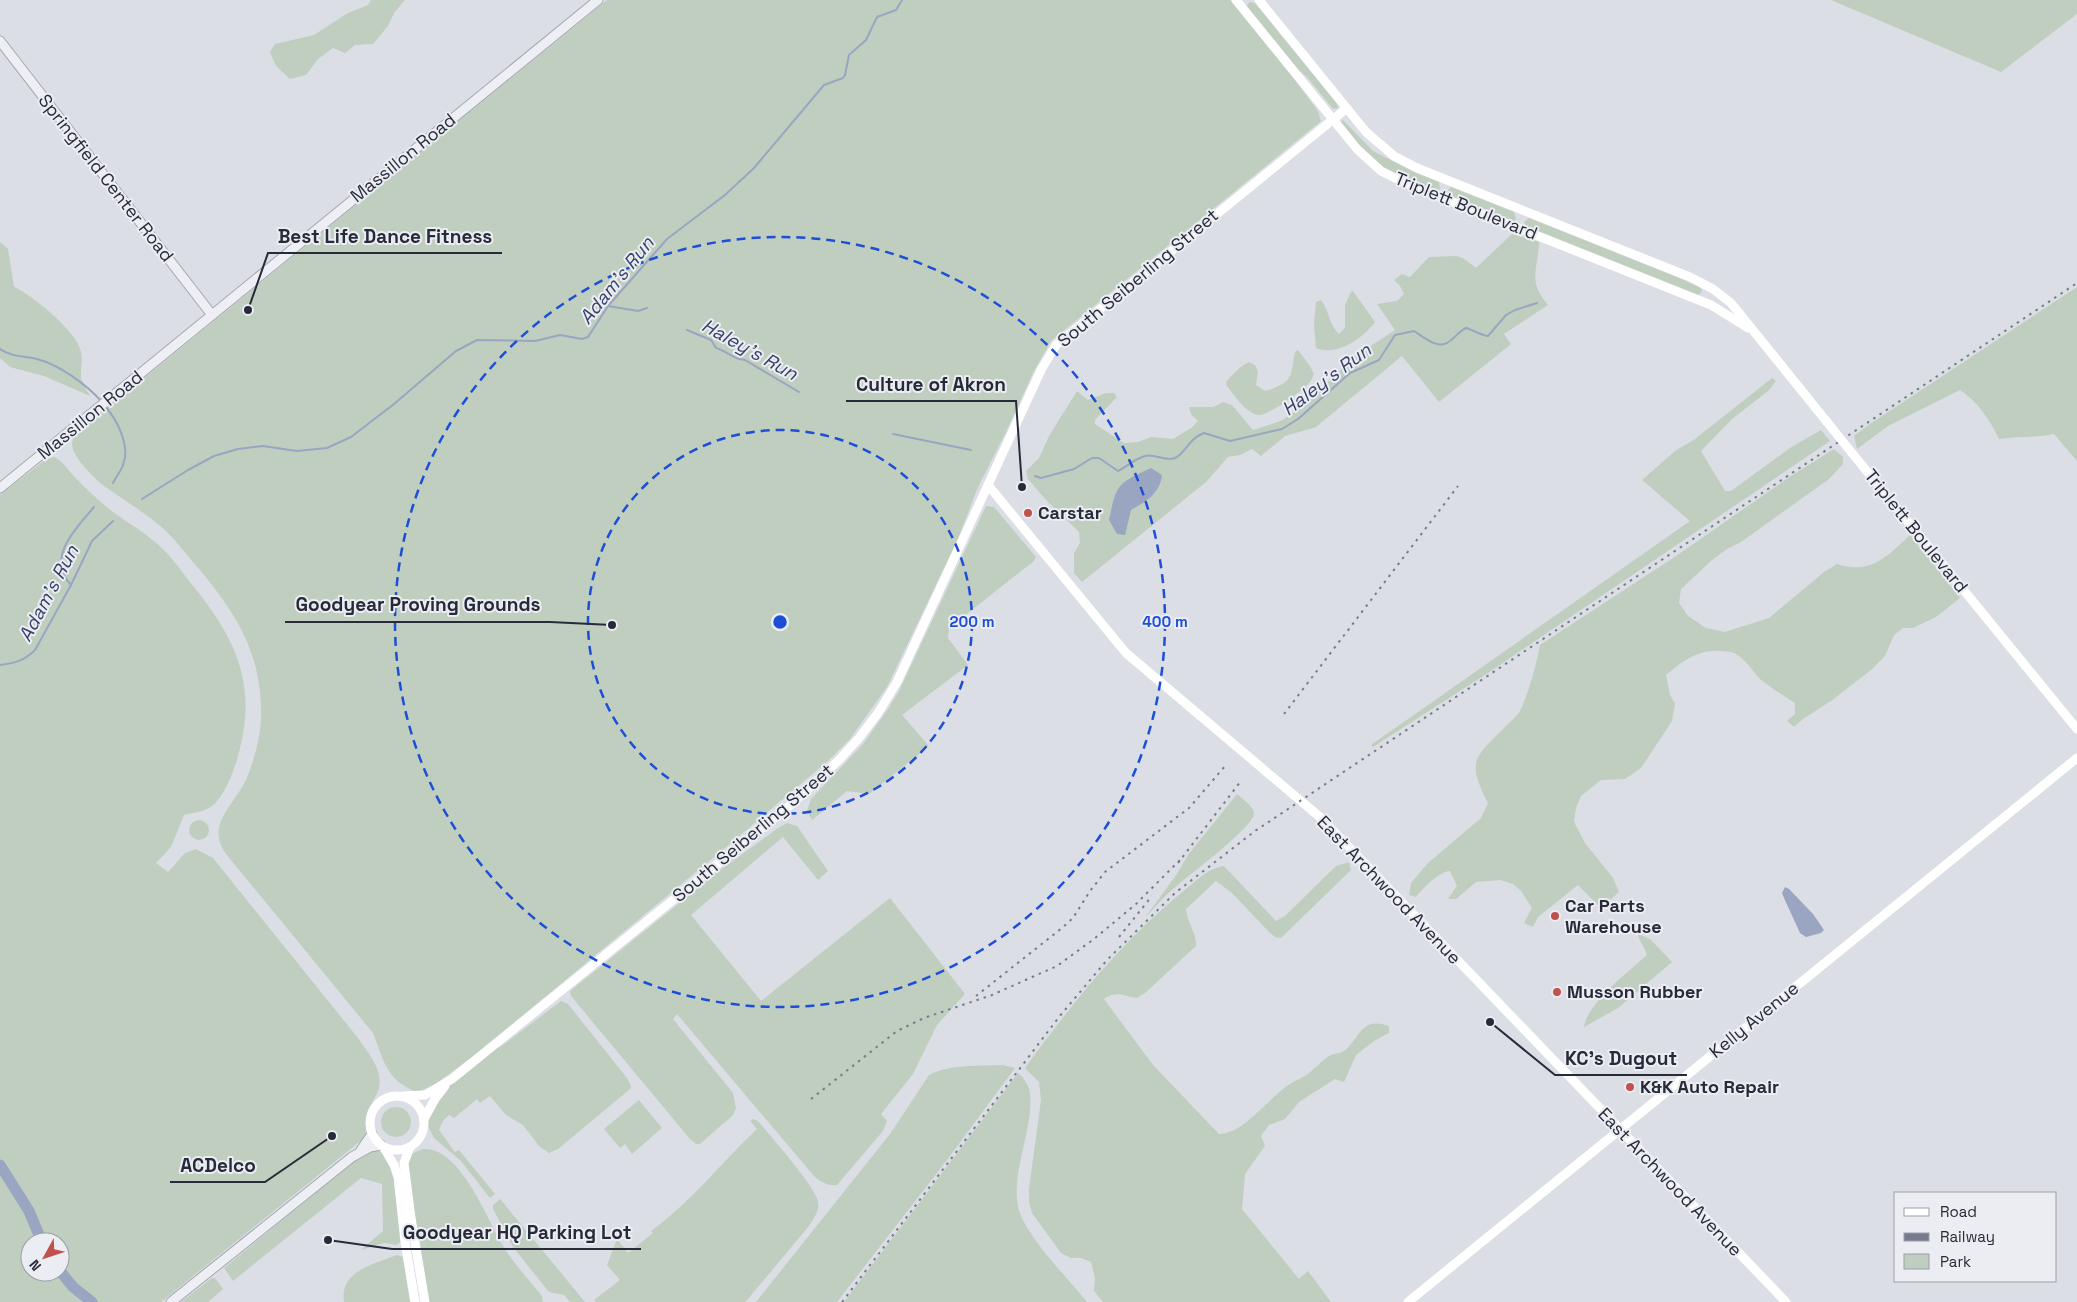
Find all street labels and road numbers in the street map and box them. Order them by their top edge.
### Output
street label: Springfield Center Road [34,89,179,266]
street label: Massillon Road [345,108,460,207]
street label: Triplett Boulevard [1391,166,1541,245]
street label: South Seiberling Street [1052,203,1223,352]
street label: Massillon Road [32,365,147,464]
street label: Triplett Boulevard [1860,464,1973,597]
street label: South Seiberling Street [667,758,838,907]
street label: East Archwood Avenue [1312,810,1466,969]
street label: Kelly Avenue [1704,976,1803,1063]
street label: East Archwood Avenue [1593,1102,1747,1261]

